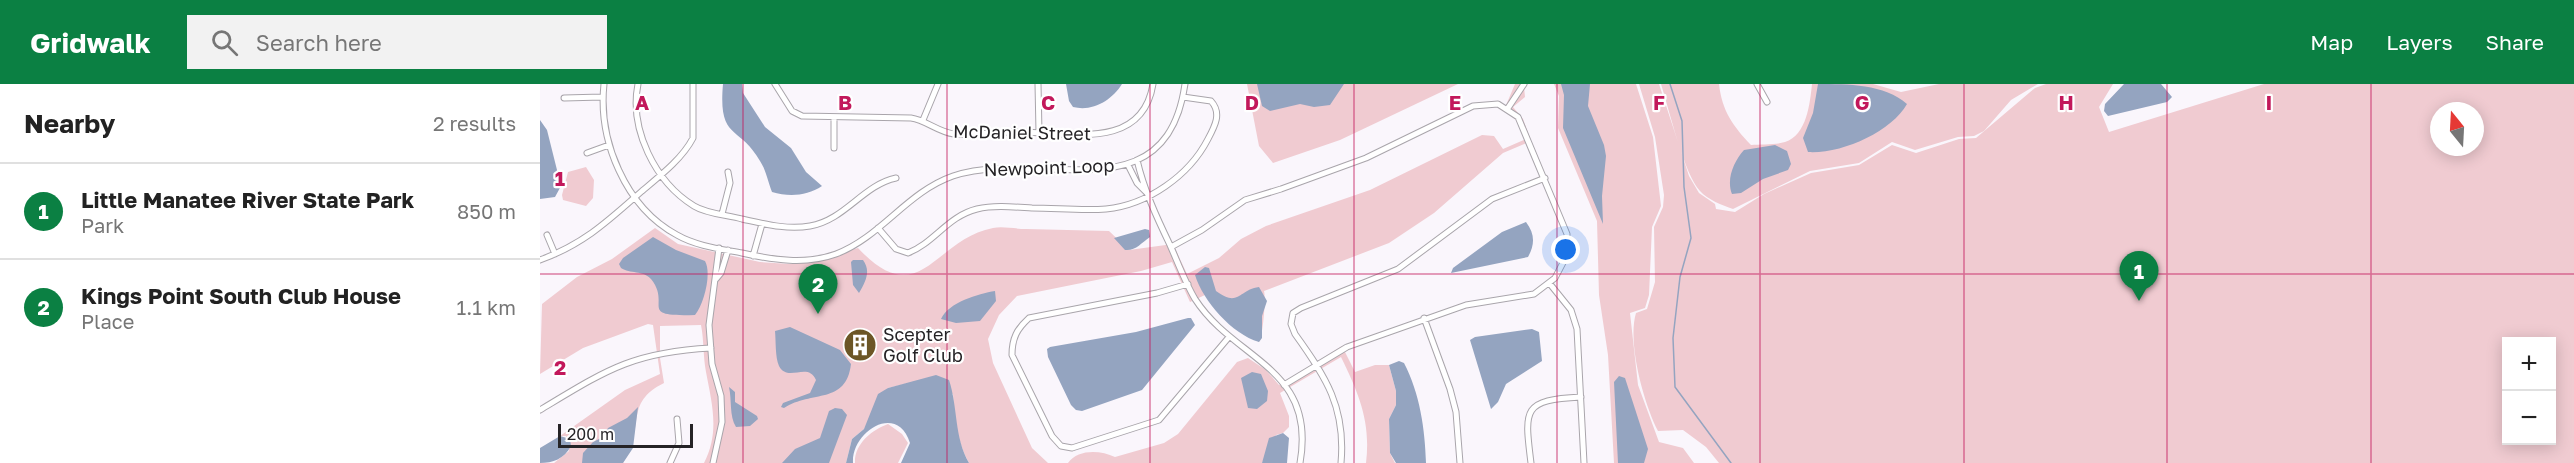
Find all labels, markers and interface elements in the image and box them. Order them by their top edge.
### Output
search box [187,15,607,69]
text: Gridwalk [30,26,151,59]
icon: search [208,26,241,59]
text: Search here [256,29,382,56]
text: Map [2310,29,2353,55]
text: Layers [2386,29,2453,55]
text: Share [2486,29,2544,55]
text: A [635,90,649,114]
text: B [838,90,852,114]
text: C [1041,90,1055,114]
text: D [1245,90,1259,114]
text: E [1449,90,1461,114]
text: F [1653,90,1665,114]
text: G [1855,90,1869,114]
text: H [2058,90,2074,114]
text: I [2266,90,2272,114]
north arrow [2430,102,2484,156]
text: Nearby [24,108,115,139]
text: 2 results [433,111,516,135]
street label: McDaniel Street [953,120,1091,144]
street label: Newpoint Loop [983,154,1115,180]
text: 1 [555,166,565,190]
text: Little Manatee River State Park [81,186,414,213]
text: 1 [38,199,49,223]
text: 850 m [457,199,516,223]
text: Park [81,213,124,237]
your location [1551,235,1580,264]
pin: 1 [2120,252,2158,301]
pin: 2 [798,264,838,314]
text: Kings Point South Club House [81,282,401,309]
text: 2 [37,295,50,319]
text: 1.1 km [457,295,516,319]
text: Place [81,309,134,333]
place label: Scepter Golf Club [883,323,963,366]
building icon: Scepter Golf Club [842,327,878,363]
map controls [2502,337,2556,445]
button: + [2502,337,2556,391]
text: 2 [554,355,566,379]
button: − [2502,391,2556,445]
scale bar [558,421,693,448]
text: 200 m [567,424,614,444]

